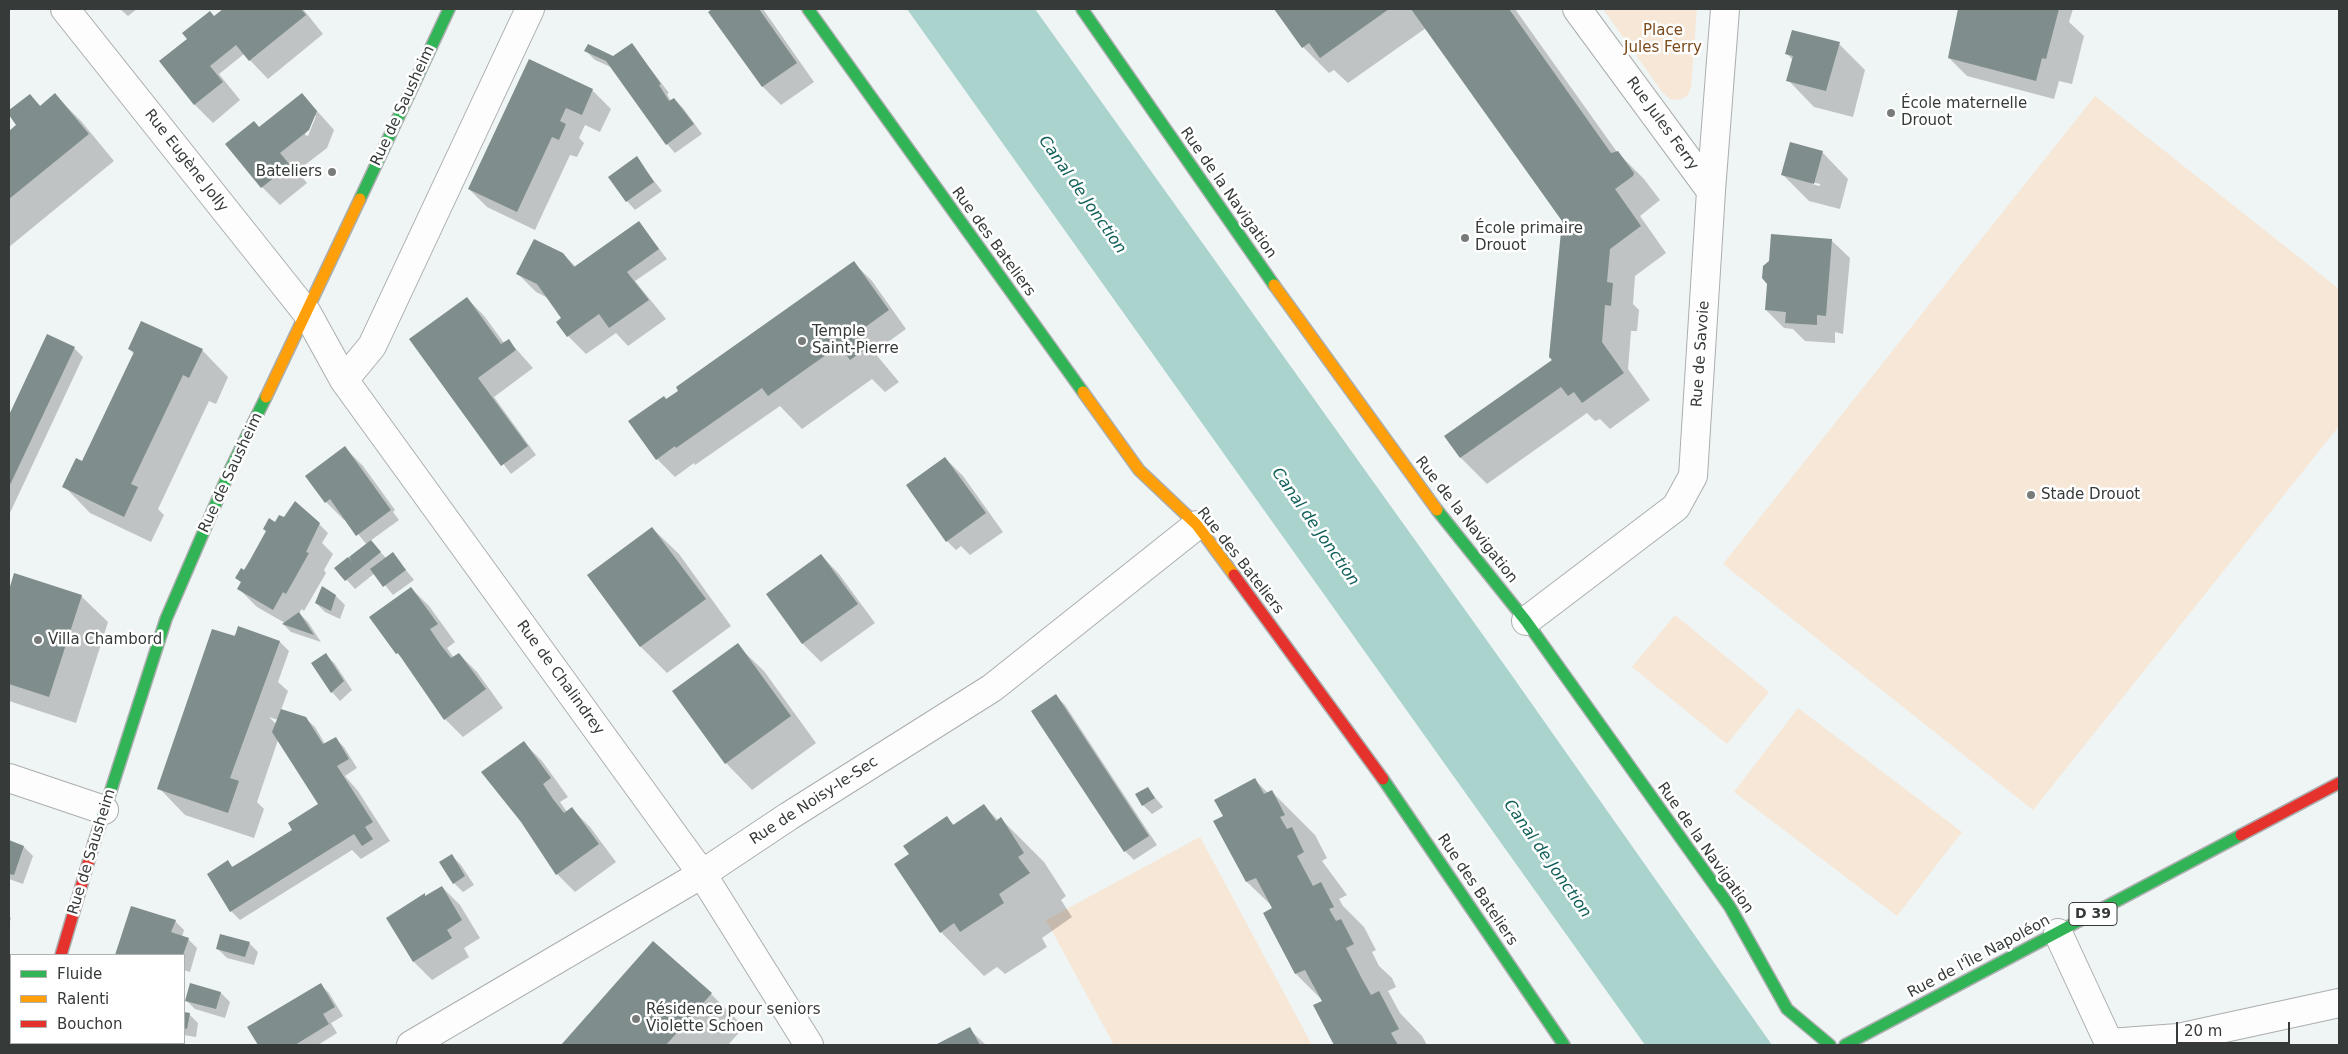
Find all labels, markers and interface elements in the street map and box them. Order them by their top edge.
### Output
park label: Place Jules Ferry [1624,22,1702,57]
street label: Rue de Sausheim [367,43,439,169]
street label: Rue Jules Ferry [1622,74,1702,174]
place label: École maternelle Drouot [1901,95,2027,130]
street label: Rue Eugène Jolly [140,106,232,216]
marker: École maternelle Drouot [1885,107,1897,119]
street label: Rue de la Navigation [1176,124,1280,262]
water label: Canal de Jonction [1034,132,1130,258]
place label: Bateliers [256,163,322,181]
marker: Bateliers [326,166,338,178]
street label: Rue des Bateliers [947,184,1039,300]
place label: École primaire Drouot [1475,220,1583,255]
marker: École primaire Drouot [1459,232,1471,244]
street label: Rue de Savoie [1688,300,1714,408]
place label: Temple Saint-Pierre [812,323,899,358]
marker: Temple Saint-Pierre [796,335,808,347]
street label: Rue de Sausheim [195,410,267,536]
street label: Rue de la Navigation [1411,453,1521,587]
water label: Canal de Jonction [1267,464,1363,590]
place label: Stade Drouot [2041,486,2140,504]
marker: Stade Drouot [2025,489,2037,501]
street label: Rue des Bateliers [1193,504,1287,618]
street label: Rue de Chalindrey [512,617,608,739]
place label: Villa Chambord [48,631,162,649]
marker: Villa Chambord [32,634,44,646]
street label: Rue de Noisy-le-Sec [747,753,881,849]
street label: Rue de la Navigation [1653,779,1757,917]
street label: Rue de Sausheim [64,787,120,917]
water label: Canal de Jonction [1499,796,1595,922]
street label: Rue des Bateliers [1433,831,1521,949]
road number: D 39 [2069,902,2117,926]
street label: Rue de l'Île Napoléon [1905,912,2053,1002]
legend [10,954,185,1044]
text: Fluide [57,965,102,983]
text: Ralenti [57,990,109,1008]
place label: Résidence pour seniors Violette Schoen [646,1001,820,1036]
scale bar [2178,1012,2292,1044]
marker: Résidence pour seniors Violette Schoen [630,1013,642,1025]
text: Bouchon [57,1015,122,1033]
text: 20 m [2184,1022,2222,1040]

